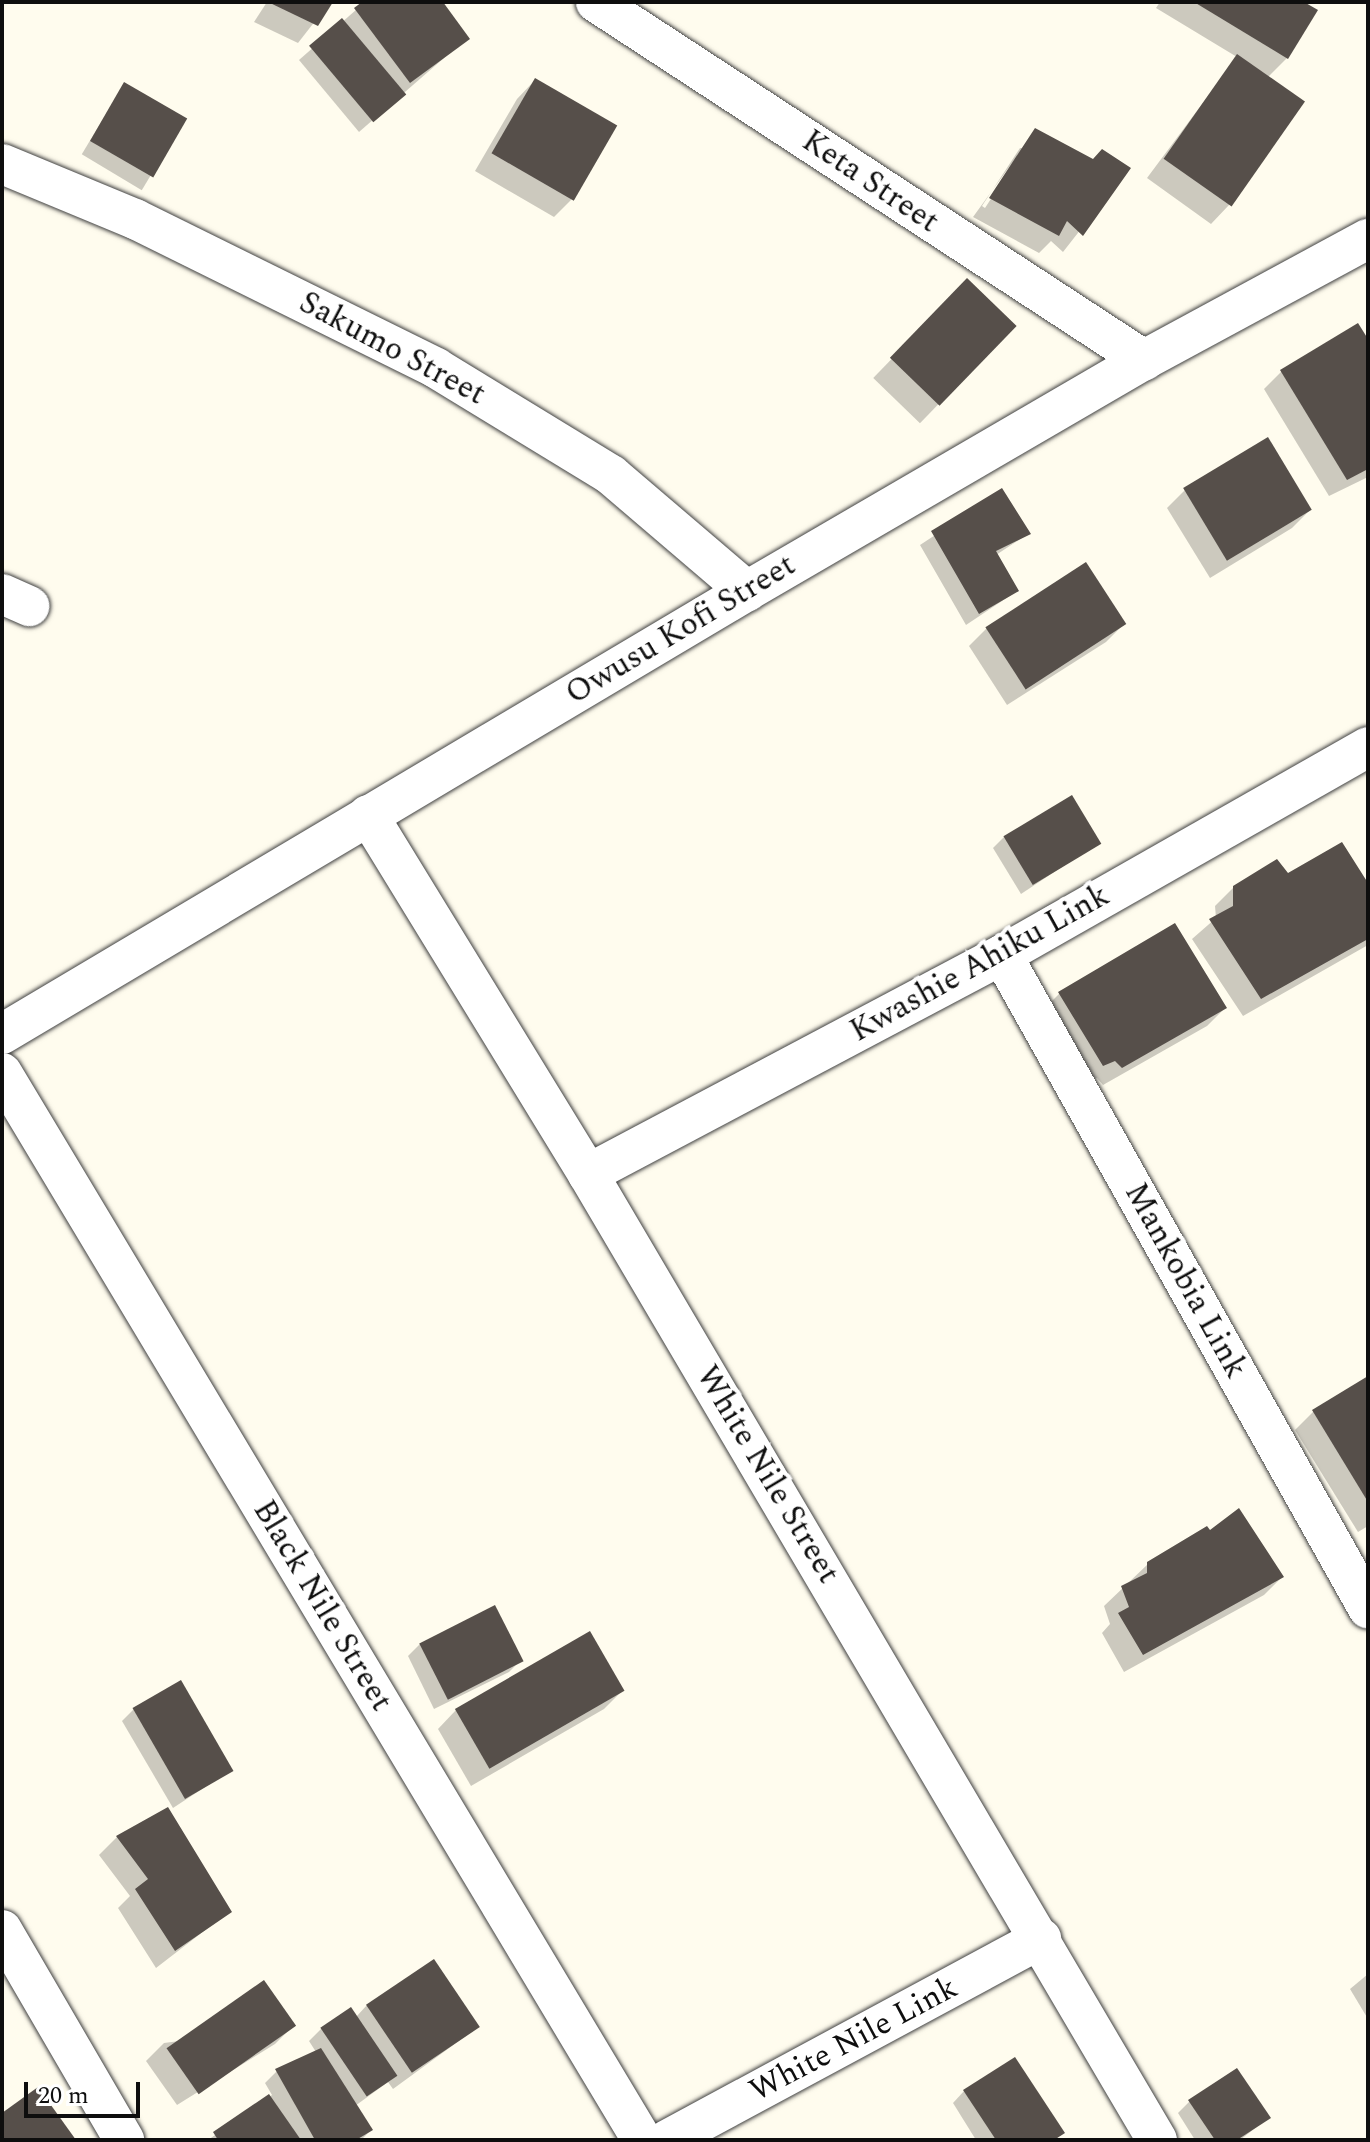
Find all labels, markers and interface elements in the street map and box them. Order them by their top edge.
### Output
street label: Keta Street [794,122,946,242]
street label: Sakumo Street [292,284,492,414]
street label: Owusu Kofi Street [559,546,803,714]
street label: Kwashie Ahiku Link [844,877,1116,1051]
street label: Mankobia Link [1115,1177,1255,1385]
street label: White Nile Street [687,1359,847,1591]
street label: Black Nile Street [244,1493,400,1719]
street label: White Nile Link [743,1969,965,2111]
scale bar [28,2066,144,2116]
text: 20 m [38,2078,89,2114]

